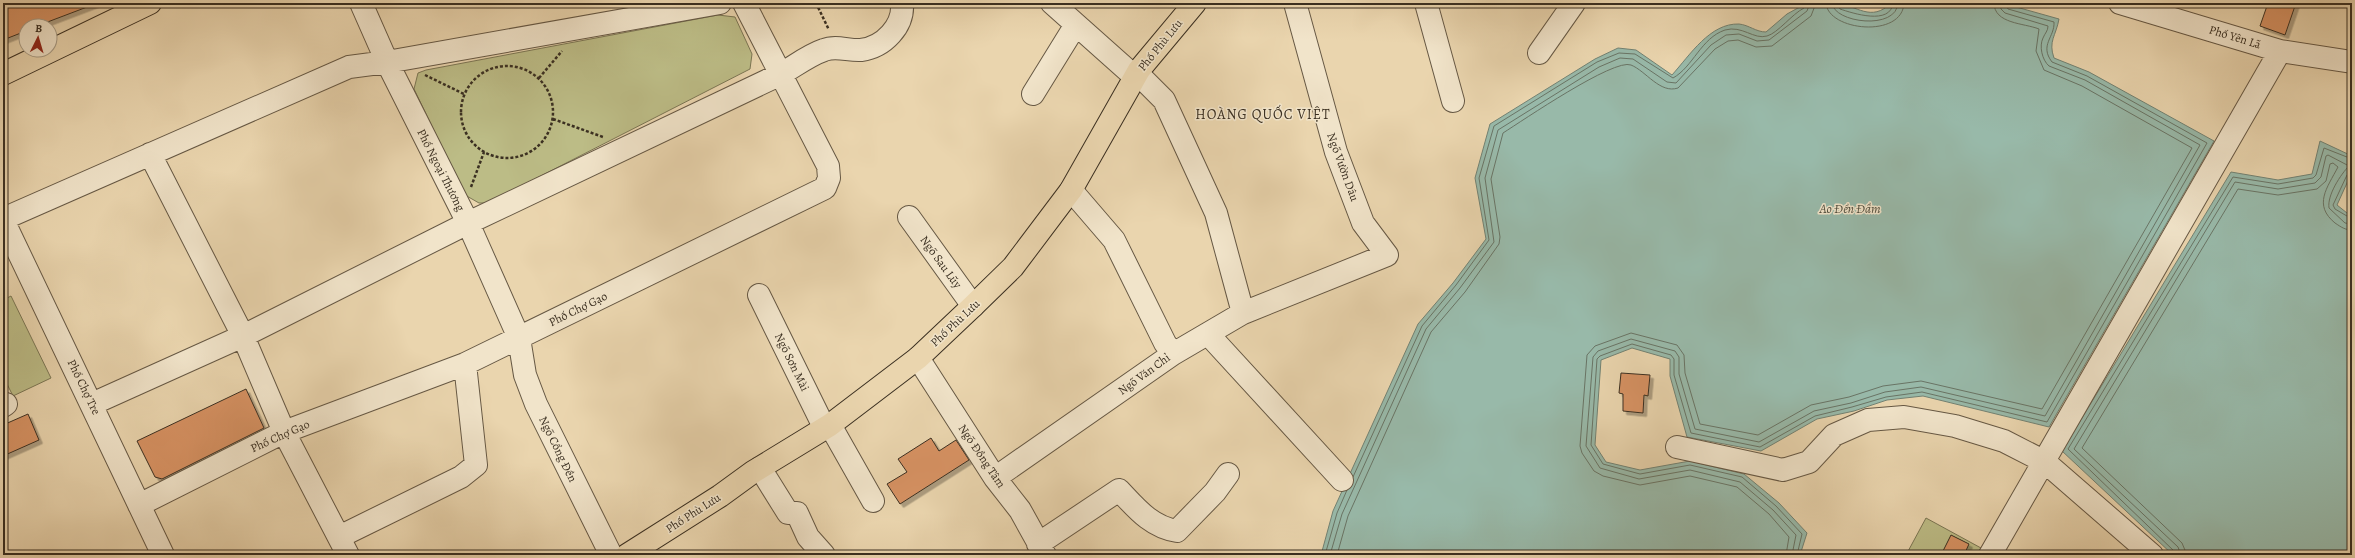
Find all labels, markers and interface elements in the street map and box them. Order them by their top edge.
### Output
street label: Phố Phù Lưu [1134,15,1186,74]
north arrow [18,18,58,58]
text: B [35,21,43,36]
street label: Phố Yên Lã [2207,22,2263,53]
district label: HOÀNG QUỐC VIỆT [1195,104,1331,124]
street label: Phố Ngoại Thương [413,126,469,214]
street label: Ngõ Vườn Dâu [1323,130,1363,204]
water label: Ao Đền Đầm [1819,200,1881,217]
street label: Ngõ Sau Lũy [917,233,966,292]
street label: Phố Chợ Gạo [546,288,610,330]
street label: Phố Phù Lưu [927,296,984,350]
street label: Ngõ Sơn Mài [771,330,813,394]
street label: Ngõ Văn Chỉ [1115,350,1173,398]
street label: Phố Chợ Tre [64,357,104,417]
street label: Ngõ Cổng Đền [535,413,581,485]
street label: Phố Chợ Gạo [248,416,312,456]
street label: Ngõ Đồng Tâm [955,421,1009,491]
street label: Phố Phù Lưu [662,489,724,537]

